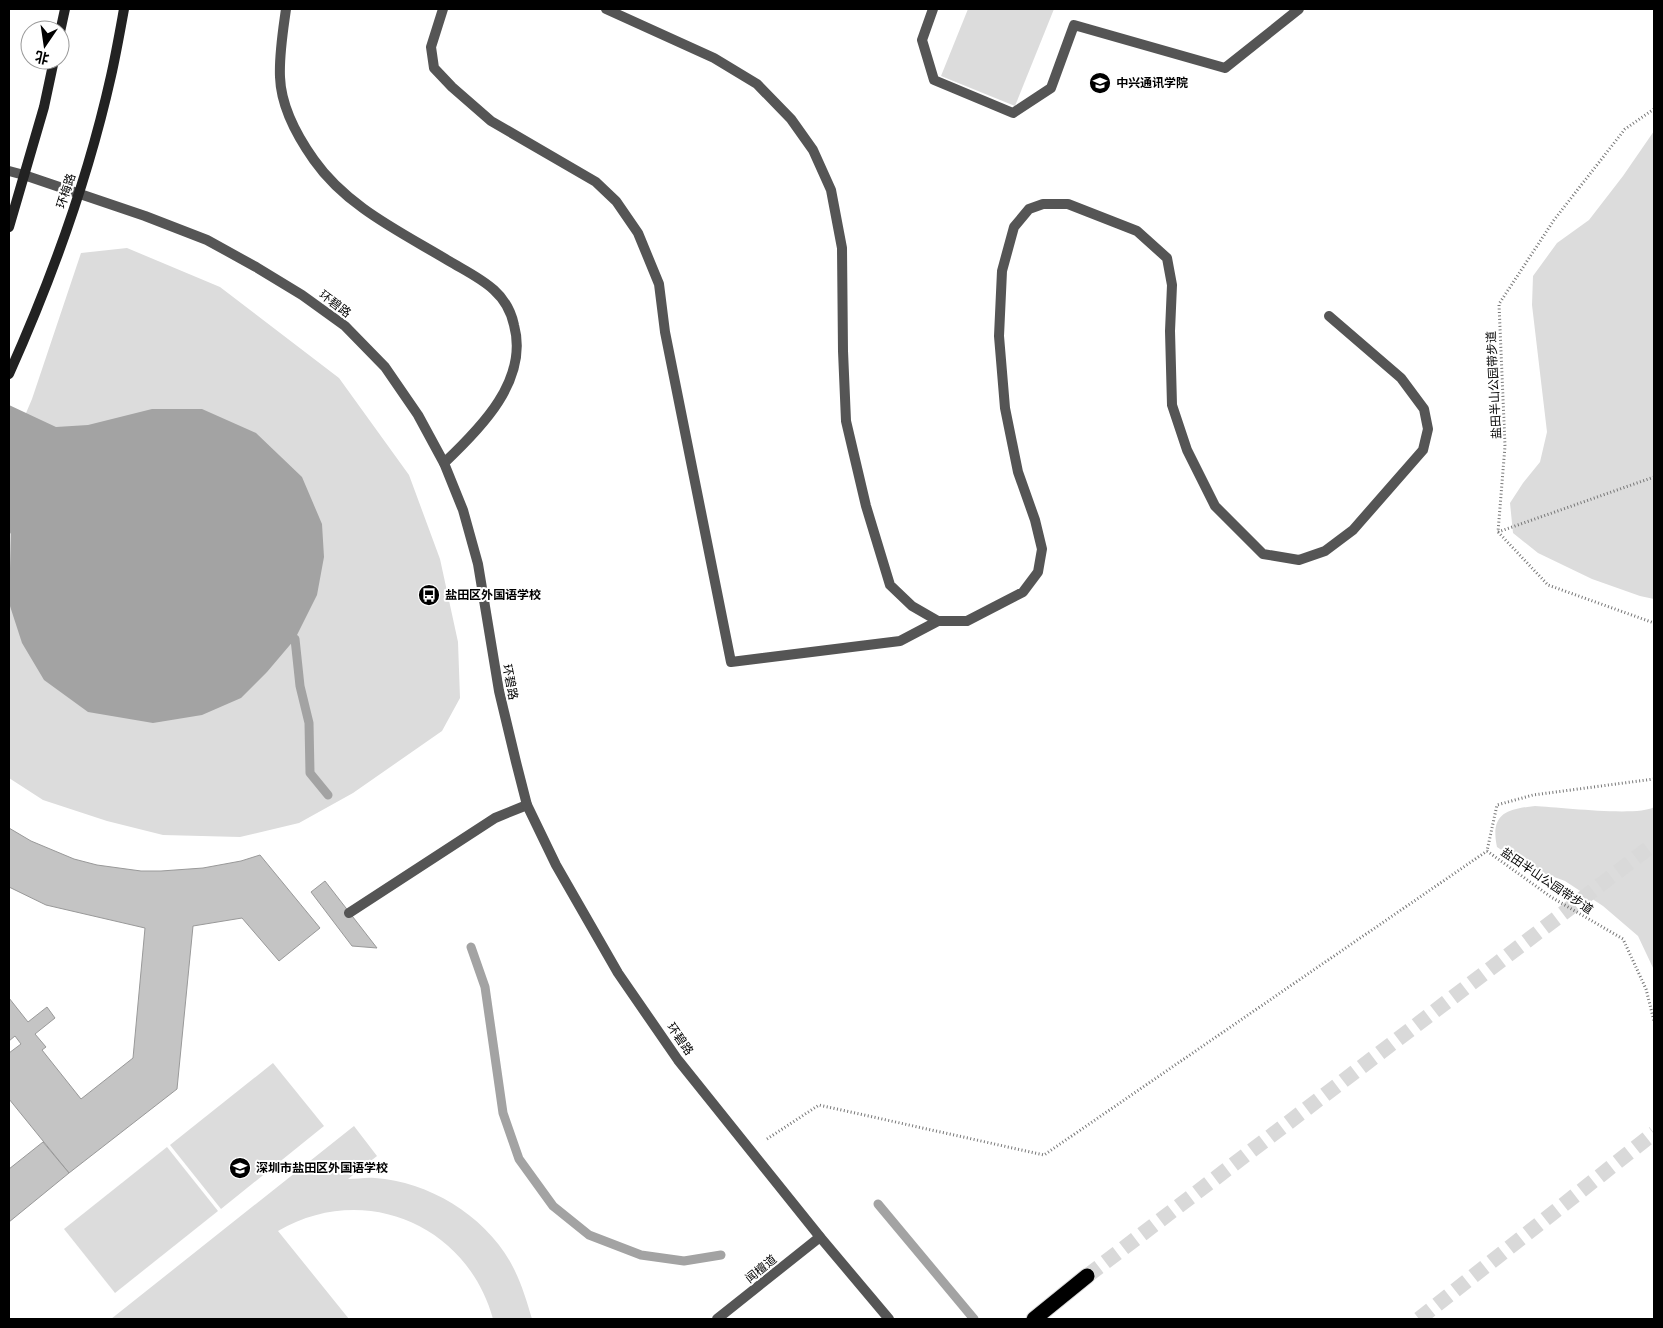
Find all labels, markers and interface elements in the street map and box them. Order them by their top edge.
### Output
north arrow [20,20,70,70]
text: 北 [33,48,51,67]
school or university icon: 中兴通讯学院 [1088,71,1112,95]
place label: 中兴通讯学院 [1116,76,1188,90]
street label: 环梅路 [54,172,78,210]
street label: 环碧路 [316,288,354,320]
street label: 盐田半山公园带步道 [1484,331,1504,439]
bus stop icon: 盐田区外国语学校 [417,583,441,607]
place label: 盐田区外国语学校 [445,588,541,602]
street label: 环碧路 [500,663,520,701]
street label: 盐田半山公园带步道 [1498,845,1596,917]
street label: 环碧路 [664,1020,696,1058]
school or university icon: 深圳市盐田区外国语学校 [228,1156,252,1180]
place label: 深圳市盐田区外国语学校 [256,1161,388,1175]
street label: 闻檀道 [743,1252,779,1286]

